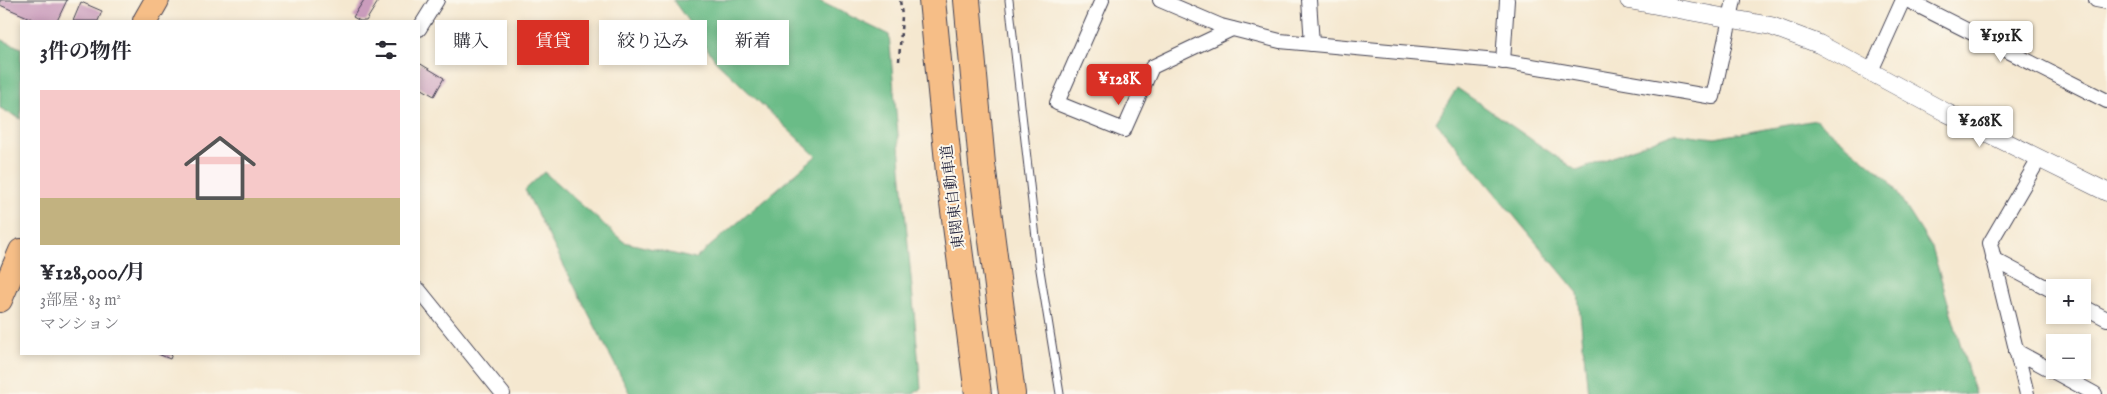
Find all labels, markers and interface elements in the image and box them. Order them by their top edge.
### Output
chip: 購入 [435,20,507,65]
chip: 賃貸 [517,20,589,65]
chip: 絞り込み [599,20,707,65]
chip: 新着 [717,20,789,65]
pin: ¥191K [1966,20,2036,63]
text: ¥191K [1980,27,2022,47]
icon: filters [372,36,400,64]
text: 3件の物件 [40,39,132,66]
pin: ¥128K [1084,64,1154,106]
text: ¥128K [1098,70,1140,90]
pin: ¥268K [1945,106,2015,148]
text: ¥268K [1958,112,2002,132]
icon: home [175,123,265,213]
street label: 東関東自動車道 [937,144,969,250]
text: ¥128,000/月 [40,260,146,287]
map controls [2046,279,2091,379]
button: + [2046,279,2091,324]
text: 3部屋 · 83 m² [40,291,121,311]
text: マンション [40,315,119,335]
button: − [2046,334,2091,379]

